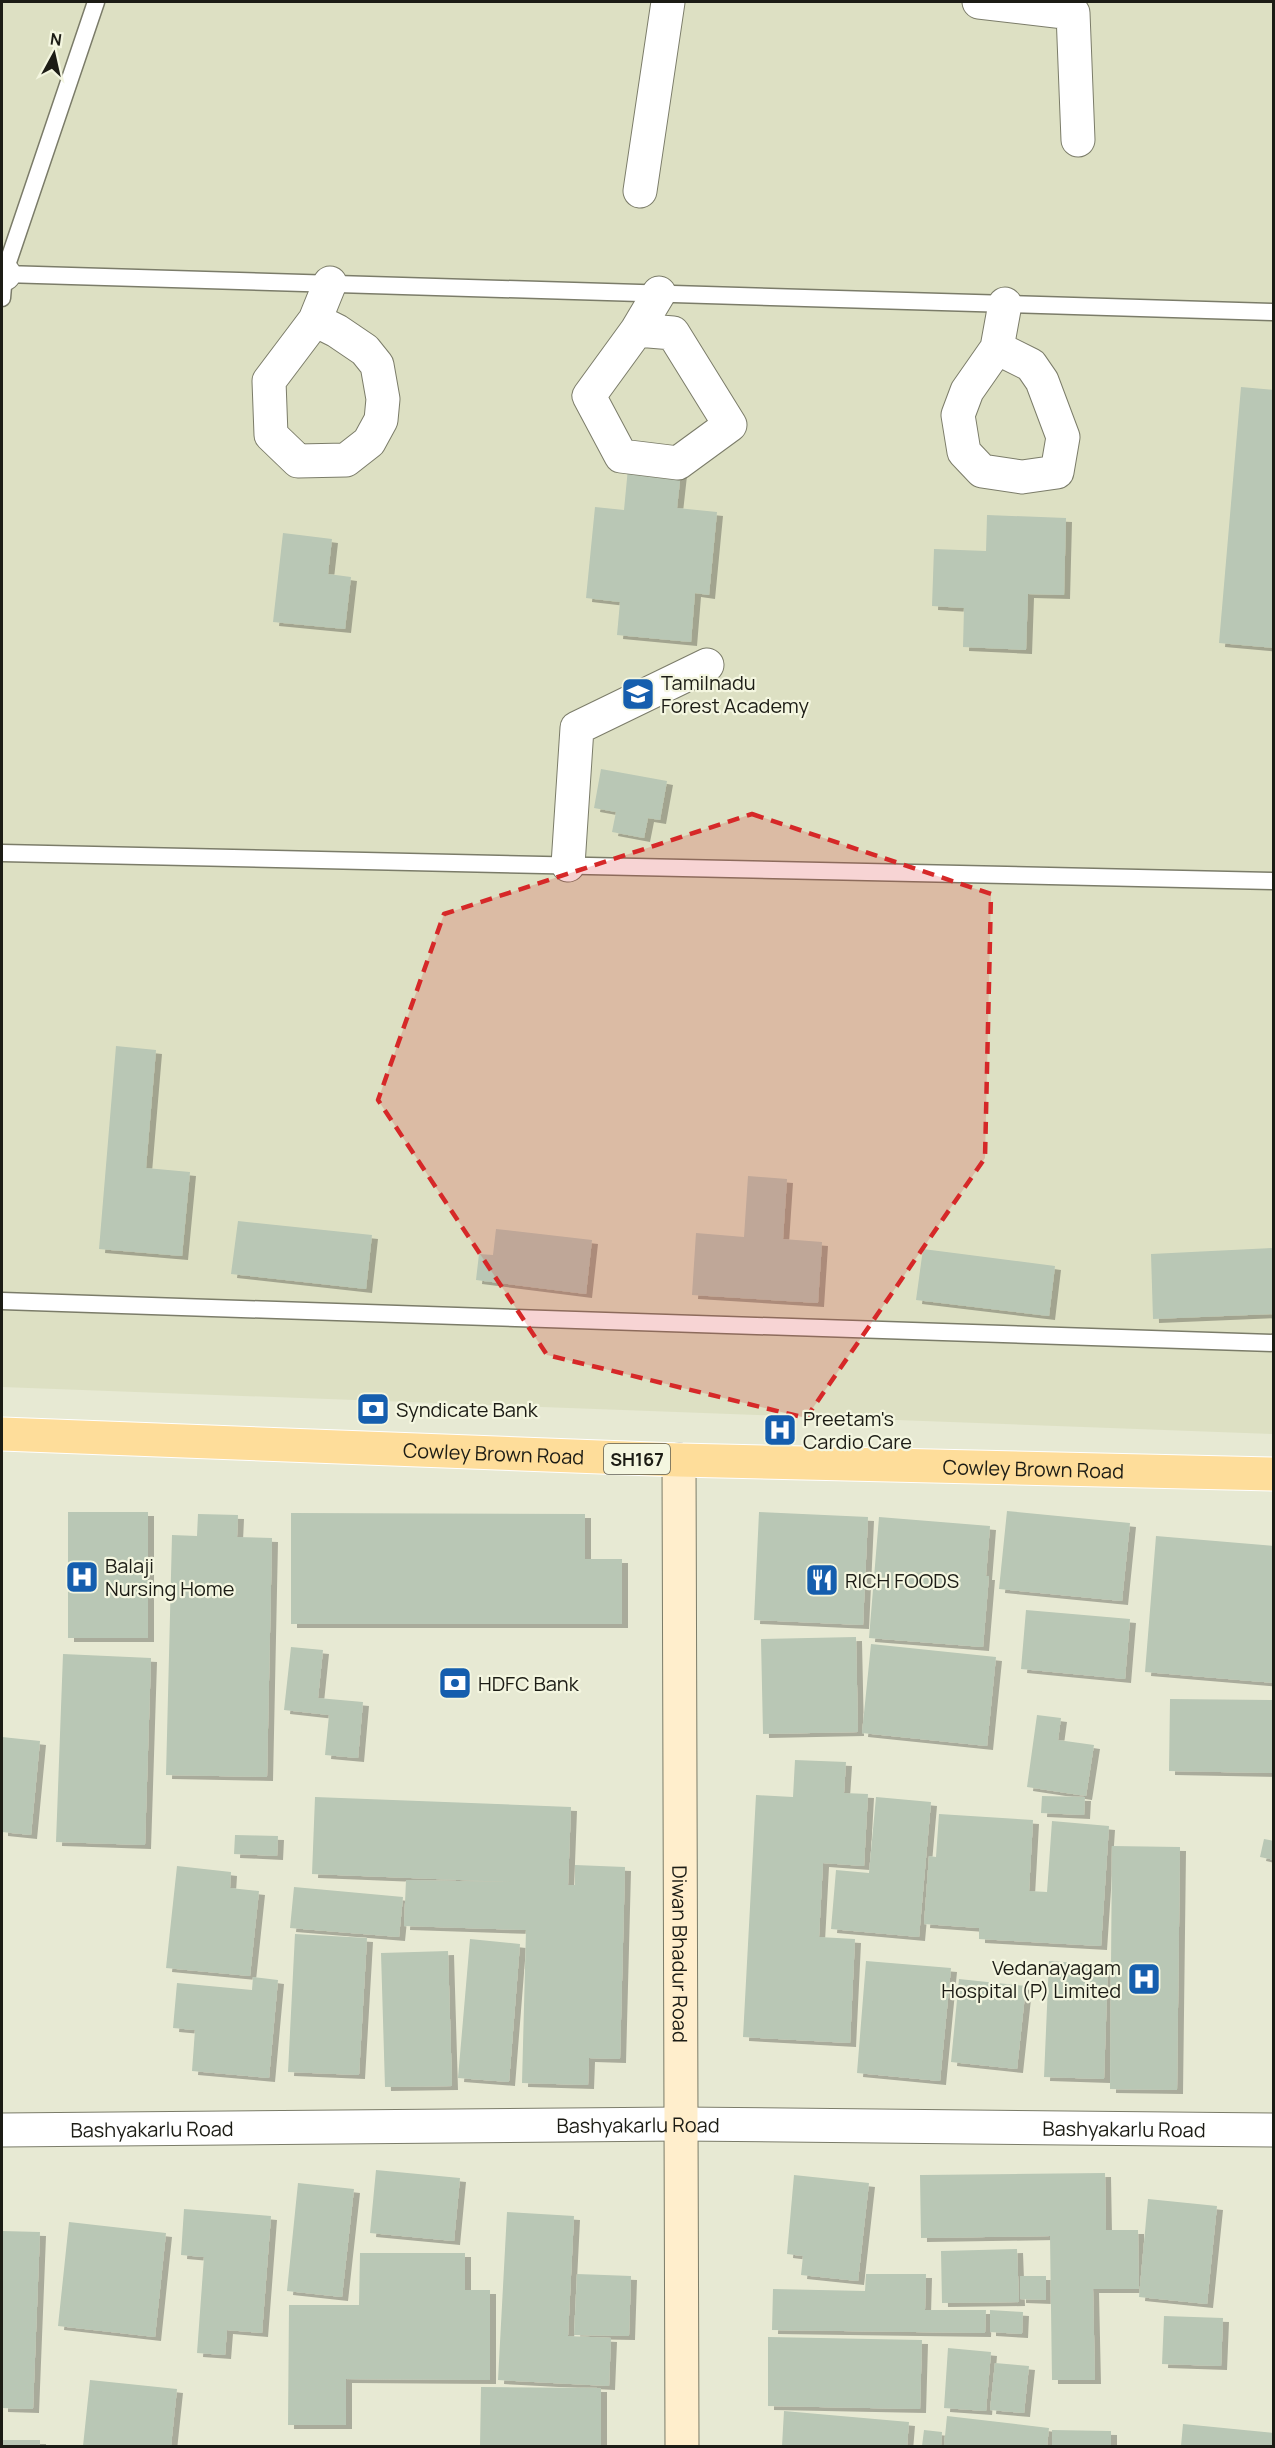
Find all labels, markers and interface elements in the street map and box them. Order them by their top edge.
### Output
north arrow [24,24,84,84]
text: N [49,27,63,51]
place label: Tamilnadu Forest Academy [661,669,809,719]
school or university icon: Tamilnadu Forest Academy [620,676,656,712]
bank icon: Syndicate Bank [355,1391,391,1427]
place label: Syndicate Bank [396,1396,539,1423]
place label: Preetam's Cardio Care [803,1405,912,1455]
hospital icon: Preetam's Cardio Care [762,1412,798,1448]
street label: Cowley Brown Road [403,1436,585,1470]
road number: SH167 [604,1444,670,1474]
street label: Cowley Brown Road [942,1453,1124,1484]
place label: Balaji Nursing Home [105,1552,234,1602]
hospital icon: Balaji Nursing Home [64,1559,100,1595]
restaurant icon: RICH FOODS [804,1562,840,1598]
place label: RICH FOODS [845,1567,959,1594]
bank icon: HDFC Bank [437,1665,473,1701]
place label: HDFC Bank [478,1670,580,1697]
street label: Diwan Bhadur Road [667,1865,694,2043]
place label: Vedanayagam Hospital (P) Limited [941,1954,1121,2004]
hospital icon: Vedanayagam Hospital (P) Limited [1126,1961,1162,1997]
street label: Bashyakarlu Road [556,2110,720,2139]
street label: Bashyakarlu Road [70,2114,234,2143]
street label: Bashyakarlu Road [1042,2114,1206,2143]

